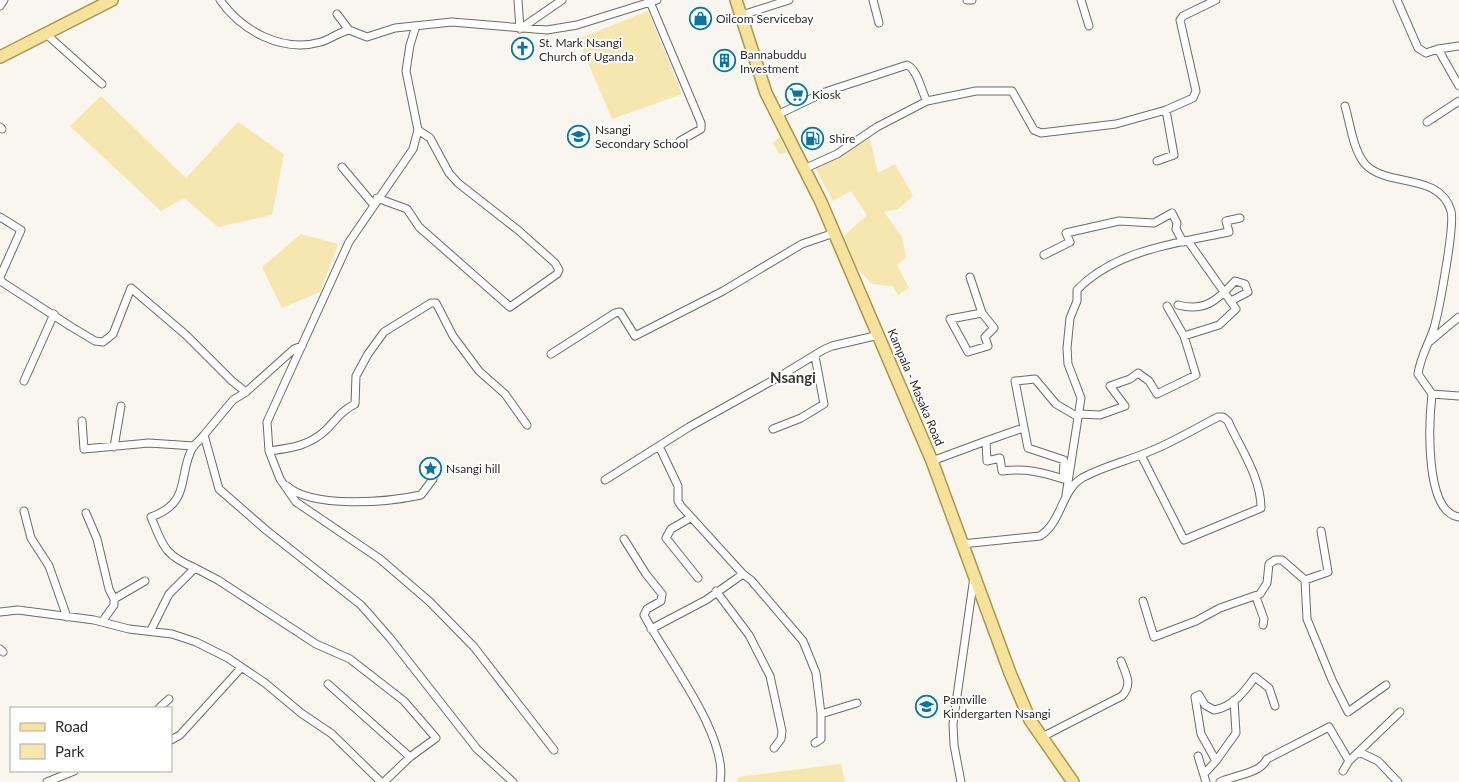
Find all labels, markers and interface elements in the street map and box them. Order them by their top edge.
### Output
shop icon: Oilcom Servicebay [688,6,712,30]
place label: Oilcom Servicebay [716,11,814,26]
place label: St. Mark Nsangi Church of Uganda [539,35,634,64]
church icon: St. Mark Nsangi Church of Uganda [511,37,535,61]
place label: Bannabuddu Investment [740,47,807,76]
building icon: Bannabuddu Investment [712,49,736,73]
supermarket icon: Kiosk [784,82,808,106]
place label: Kiosk [812,87,842,102]
place label: Nsangi Secondary School [595,122,688,151]
school or university icon: Nsangi Secondary School [567,124,591,148]
fuel station icon: Shire [801,126,825,150]
place label: Shire [829,131,855,146]
street label: Kampala - Masaka Road [885,326,947,448]
district label: Nsangi [770,368,816,386]
place icon: Nsangi hill [418,456,442,480]
place label: Nsangi hill [446,461,500,476]
place label: Pamville Kindergarten Nsangi [943,692,1051,721]
school or university icon: Pamville Kindergarten Nsangi [915,694,939,718]
legend [10,707,172,772]
text: Road [55,717,88,735]
text: Park [55,742,85,760]

